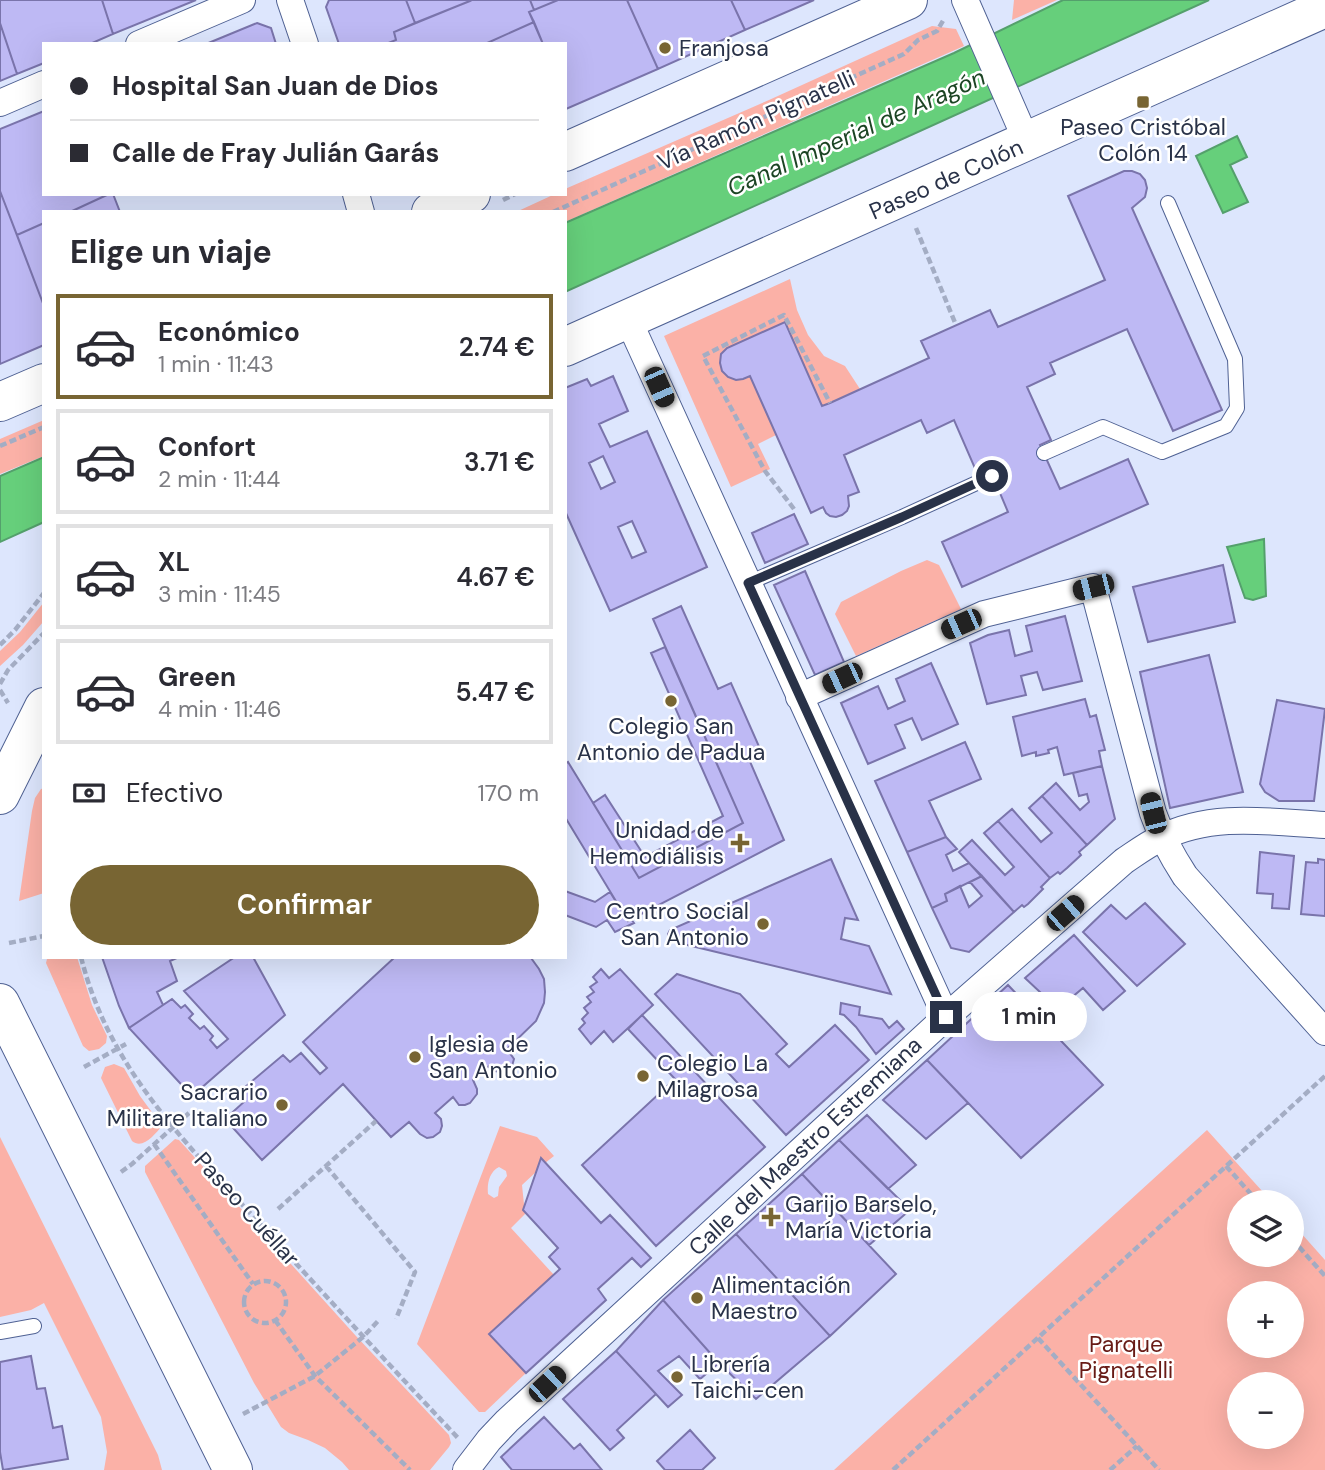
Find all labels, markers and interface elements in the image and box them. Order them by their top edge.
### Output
place label: Franjosa [679,33,769,63]
marker: Franjosa [657,40,673,56]
water label: Canal Imperial de Aragón [722,61,990,203]
street label: Vía Ramón Pignatelli [653,63,859,177]
text: Hospital San Juan de Dios [112,69,439,103]
marker: Paseo Cristóbal Colón 14 [1135,94,1151,110]
place label: Paseo Cristóbal Colón 14 [1060,112,1226,168]
street label: Paseo de Colón [864,132,1028,226]
text: Calle de Fray Julián Garás [112,136,439,170]
text: Elige un viaje [70,231,272,273]
icon: car [74,315,137,378]
text: Económico [158,315,300,349]
text: 2.74 € [459,330,535,364]
text: 1 min · 11:43 [158,349,274,379]
car [641,364,678,410]
icon: car [74,430,137,493]
text: Confort [158,430,256,464]
text: 3.71 € [464,445,535,479]
route start [976,460,1008,492]
text: 2 min · 11:44 [158,464,280,494]
icon: car [74,545,137,608]
text: XL [158,545,190,579]
text: 4.67 € [456,560,535,594]
car [1071,572,1116,602]
text: 3 min · 11:45 [158,579,281,609]
car [938,606,985,642]
icon: car [74,660,137,723]
text: Green [158,660,236,694]
car [819,660,866,696]
text: 5.47 € [456,675,535,709]
marker: Colegio San Antonio de Padua [663,693,679,709]
text: 4 min · 11:46 [158,694,282,724]
place label: Colegio San Antonio de Padua [577,711,765,767]
icon: cash [70,774,108,812]
text: Efectivo [126,776,223,810]
text: 170 m [478,778,539,808]
car [1138,790,1169,836]
place label: Unidad de Hemodiálisis [589,815,724,871]
marker: Unidad de Hemodiálisis [730,833,750,853]
button: Confirmar [70,865,539,945]
car [1043,891,1088,935]
place label: Centro Social San Antonio [606,896,749,952]
marker: Centro Social San Antonio [755,916,771,932]
callout: 1 min [970,992,1086,1042]
route end [930,1001,962,1033]
text: 1 min [1002,1001,1056,1031]
place label: Iglesia de San Antonio [429,1029,557,1085]
street label: Calle del Maestro Estremiana [682,1030,928,1262]
place label: Colegio La Milagrosa [657,1048,768,1104]
marker: Iglesia de San Antonio [407,1049,423,1065]
marker: Colegio La Milagrosa [635,1068,651,1084]
place label: Sacrario Militare Italiano [107,1077,268,1133]
marker: Sacrario Militare Italiano [274,1097,290,1113]
street label: Paseo Cuéllar [188,1146,306,1272]
place label: Garijo Barselo, María Victoria [785,1189,937,1245]
map controls [1227,1190,1304,1449]
button: layers [1227,1190,1304,1267]
marker: Garijo Barselo, María Victoria [763,1209,779,1225]
place label: Alimentación Maestro [711,1270,851,1326]
button: + [1227,1281,1304,1358]
marker: Alimentación Maestro [689,1290,705,1306]
park label: Parque Pignatelli [1079,1329,1173,1385]
place label: Librería Taichi-cen [691,1349,804,1405]
car [525,1362,570,1406]
marker: Librería Taichi-cen [669,1369,685,1385]
button: − [1227,1372,1304,1449]

